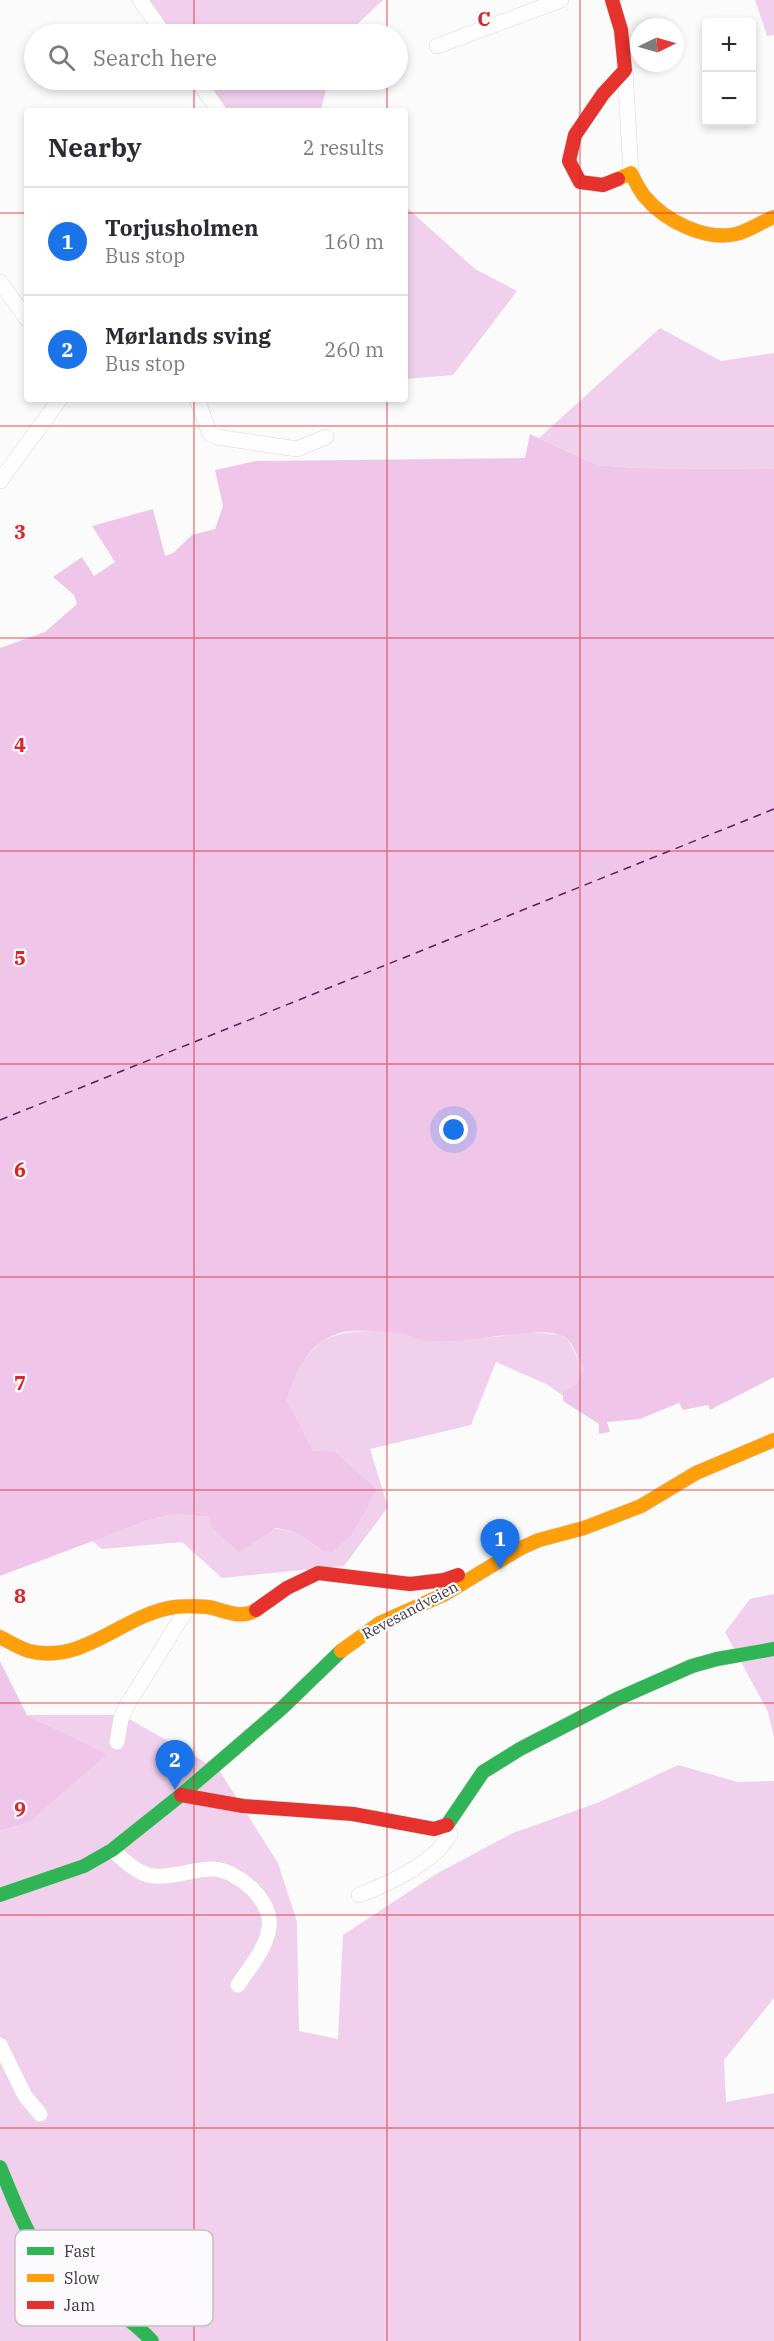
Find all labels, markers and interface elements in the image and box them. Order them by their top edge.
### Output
text: C [477,5,491,32]
north arrow [630,18,684,72]
map controls [702,18,756,126]
button: + [702,18,756,72]
search box [24,24,408,90]
icon: search [45,41,78,74]
text: Search here [93,43,217,72]
button: − [702,72,756,126]
text: Nearby [48,130,142,164]
text: 2 results [303,134,384,161]
text: Torjusholmen [105,213,258,242]
text: 1 [62,228,74,255]
text: 160 m [324,228,384,255]
text: Bus stop [105,242,185,269]
text: Mørlands sving [105,321,271,350]
text: 2 [62,336,74,363]
text: 260 m [324,336,384,363]
text: Bus stop [105,350,185,377]
text: 3 [14,518,26,545]
text: 4 [14,731,26,758]
text: 5 [14,944,26,971]
your location [439,1115,468,1144]
text: 6 [14,1156,26,1183]
text: 7 [14,1369,26,1396]
pin: 1 [480,1520,520,1569]
street label: Revesandveien [359,1576,462,1643]
text: 8 [14,1582,26,1609]
pin: 2 [156,1740,195,1790]
text: 9 [14,1795,26,1822]
legend [15,2230,213,2326]
text: Fast [64,2241,96,2261]
text: Slow [64,2268,100,2288]
text: Jam [64,2295,95,2315]

